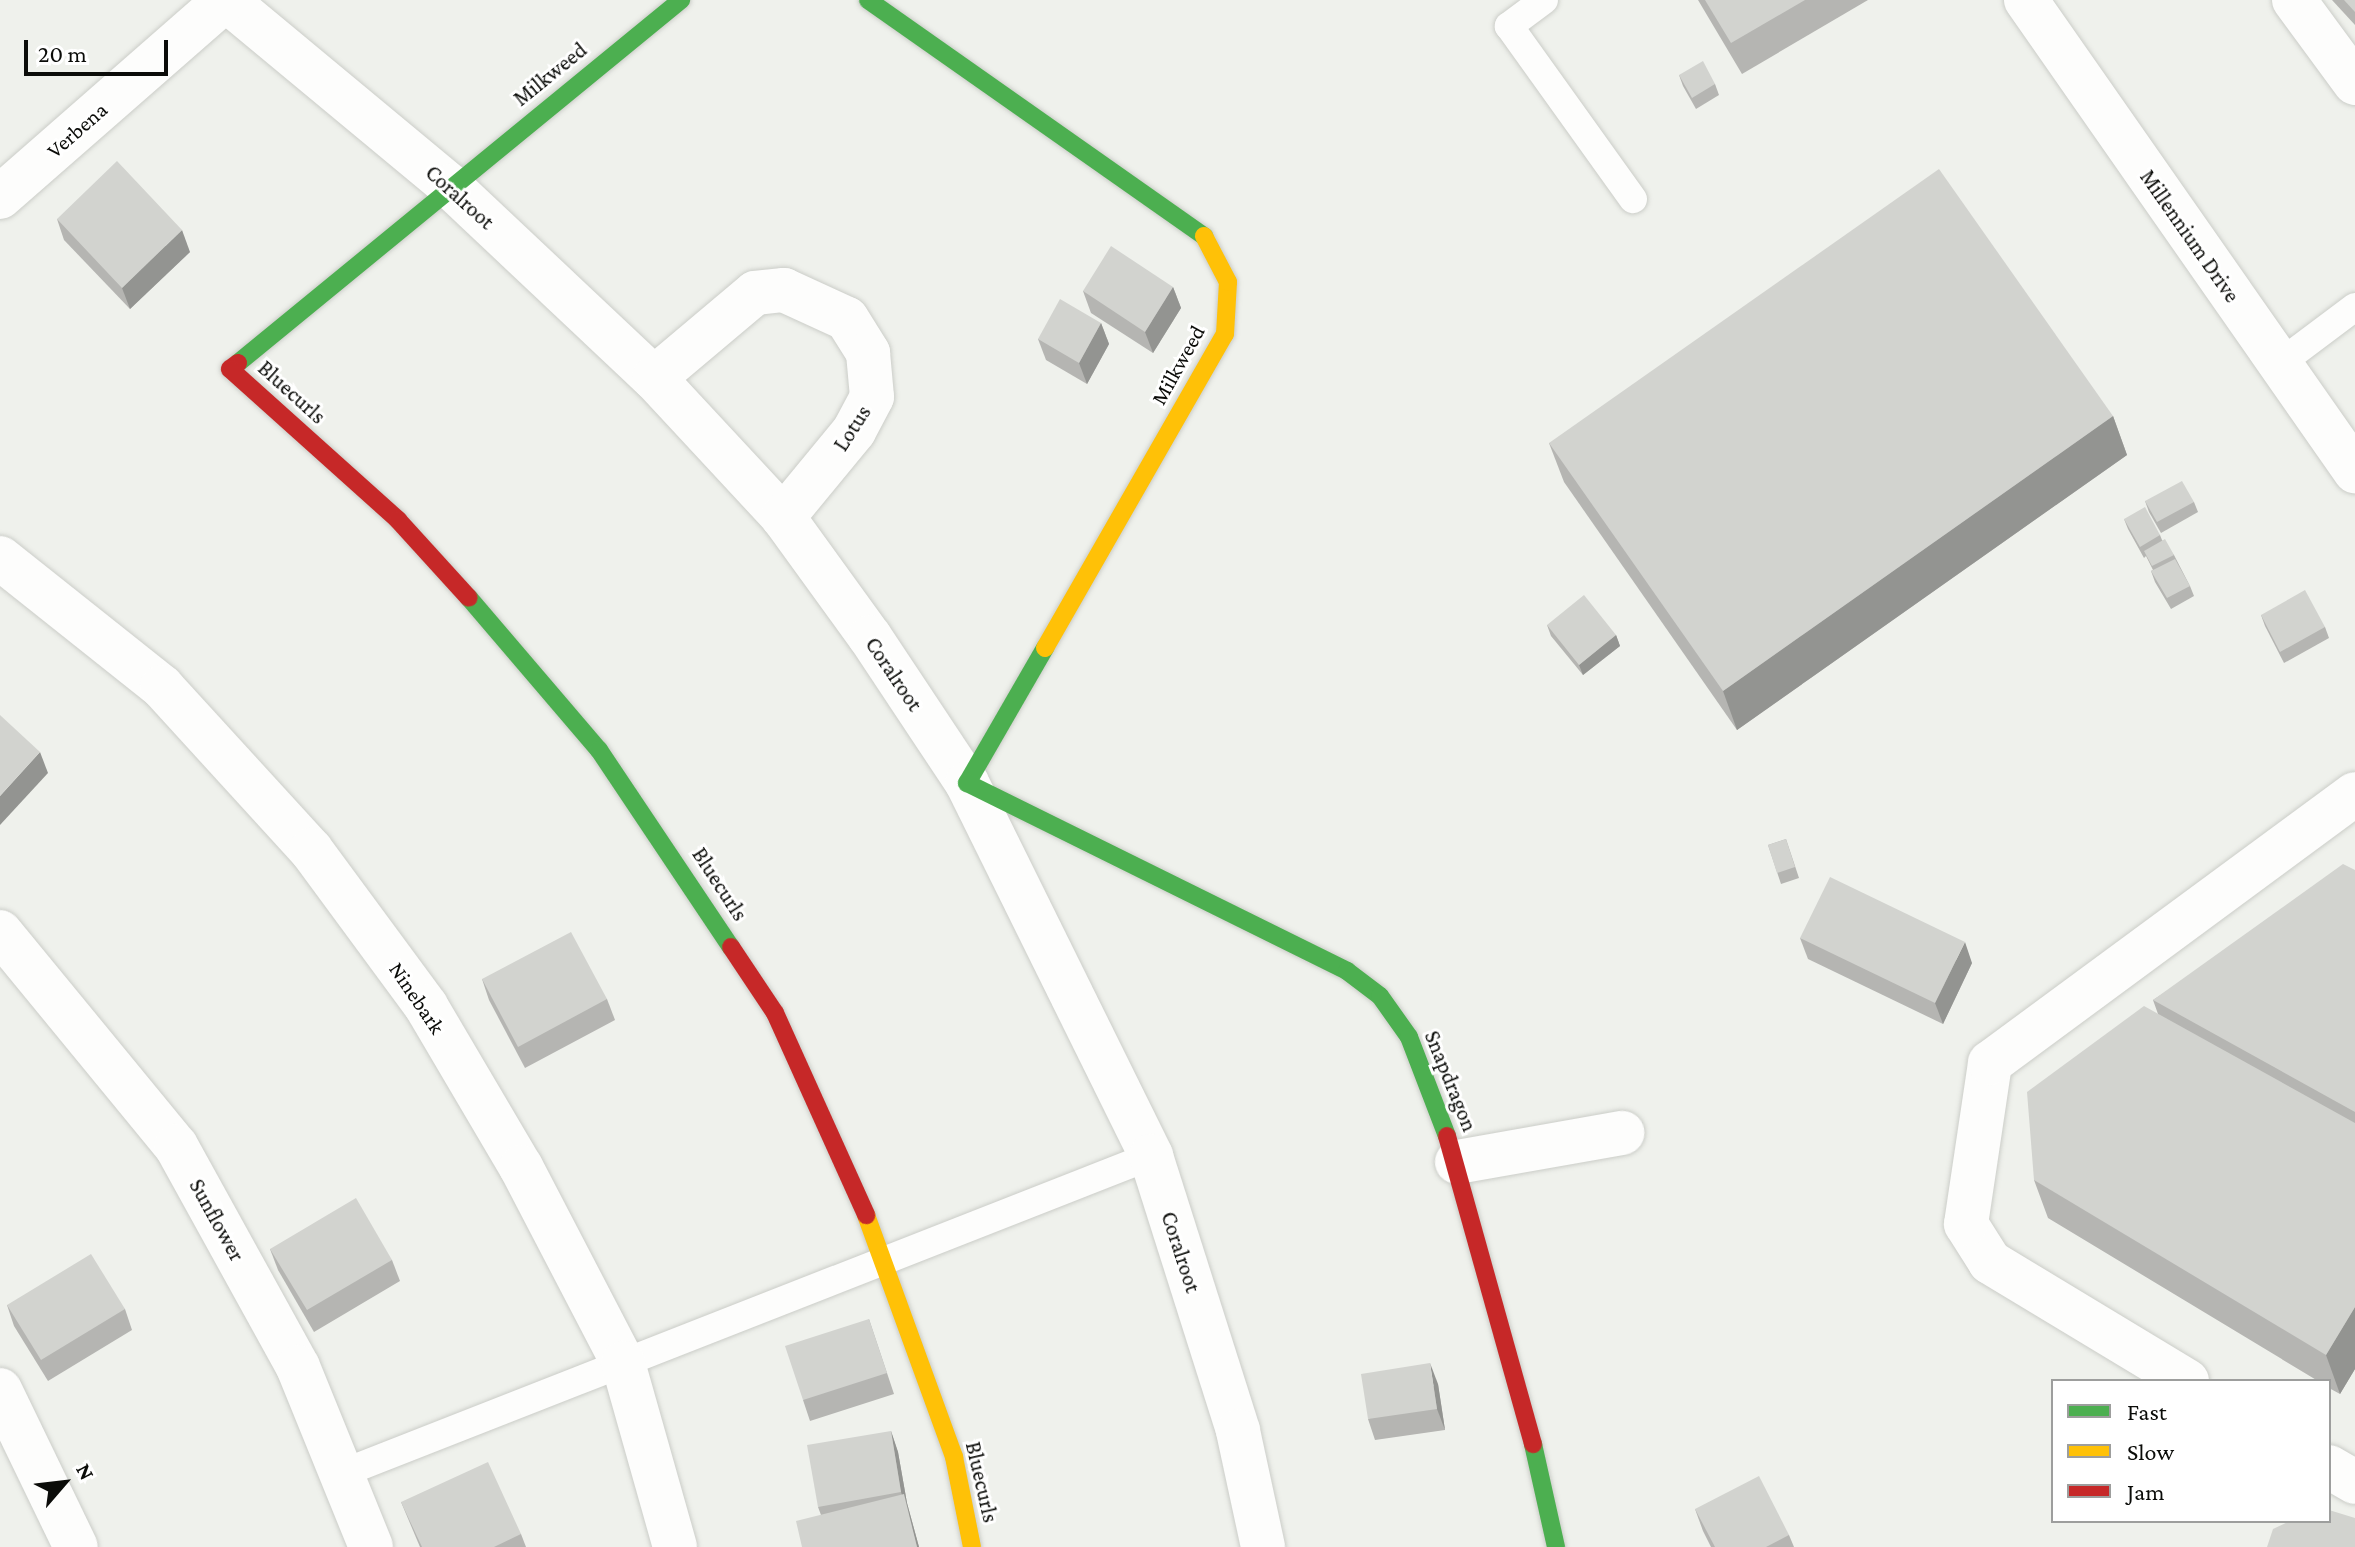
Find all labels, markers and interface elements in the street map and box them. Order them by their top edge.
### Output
scale bar [28,24,172,74]
street label: Milkweed [508,36,592,112]
text: 20 m [38,40,87,67]
street label: Verbena [41,96,113,164]
street label: Coralroot [420,159,500,235]
street label: Millennium Drive [2134,165,2246,307]
street label: Milkweed [1145,321,1211,409]
street label: Bluecurls [253,355,331,429]
street label: Lotus [827,400,877,456]
street label: Coralroot [860,632,928,716]
street label: Bluecurls [687,842,753,926]
street label: Ninebark [383,957,451,1039]
street label: Snapdragon [1419,1027,1483,1135]
street label: Sunflower [184,1174,250,1266]
street label: Coralroot [1156,1208,1206,1296]
legend [2051,1379,2331,1523]
text: Fast [2127,1398,2167,1425]
text: Slow [2127,1438,2174,1465]
street label: Bluecurls [960,1439,1004,1525]
north arrow [24,1443,104,1523]
text: N [71,1459,100,1484]
text: Jam [2127,1478,2165,1505]

